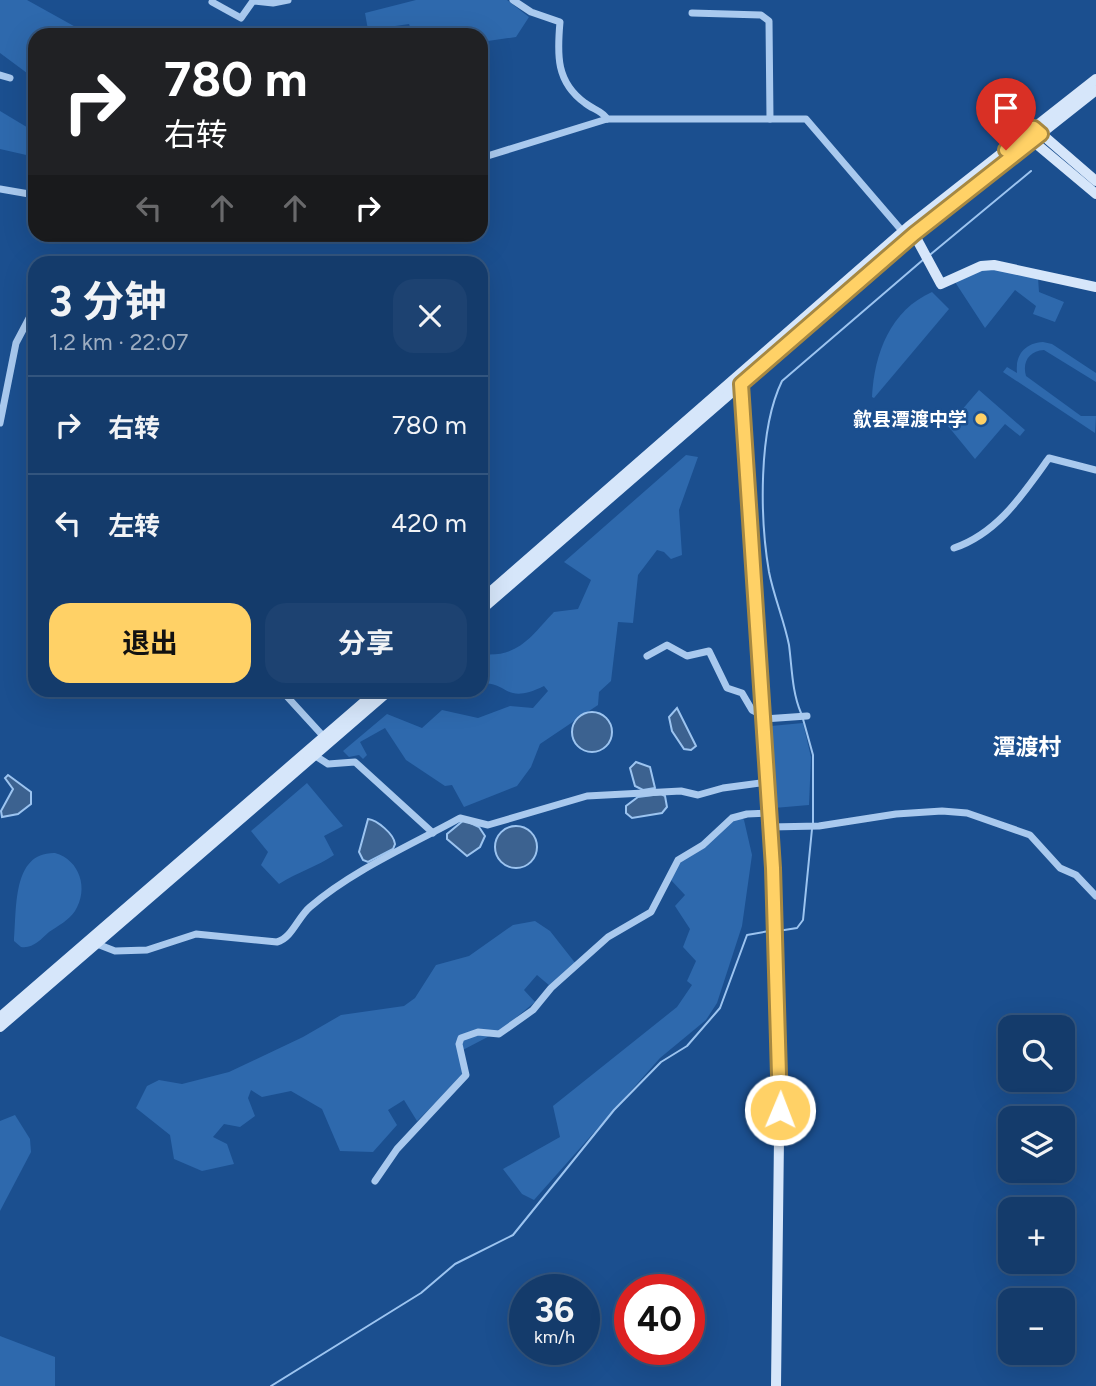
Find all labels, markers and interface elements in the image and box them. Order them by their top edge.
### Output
text: 780 m [164,49,307,108]
icon: right [49,56,140,147]
pin [976,78,1036,150]
icon: arrive [987,89,1025,127]
text: 右转 [164,116,228,154]
icon: left [130,189,168,227]
icon: ahead [203,189,241,227]
icon: ahead [276,189,314,227]
icon: right [349,189,387,227]
text: 3 分钟 [49,276,166,327]
button: close [393,279,467,353]
text: 1.2 km · 22:07 [49,328,188,356]
icon: right [49,406,87,444]
place label: 歙县潭渡中学 [853,408,967,431]
text: 780 m [392,409,467,441]
marker: 歙县潭渡中学 [973,411,989,427]
text: 右转 [108,412,160,444]
icon: left [49,504,87,542]
text: 420 m [391,507,467,539]
text: 左转 [108,510,160,542]
button: 退出 [49,603,251,683]
button: 分享 [265,603,467,683]
district label: 潭渡村 [993,733,1062,761]
map controls [998,1015,1075,1365]
button: search [998,1015,1075,1092]
position arrow [743,1073,817,1147]
button: layers [998,1106,1075,1183]
button: + [998,1197,1075,1274]
speed limit sign: 40 [614,1274,705,1365]
button: − [998,1288,1075,1365]
text: 36 [535,1289,574,1331]
text: km/h [534,1326,575,1348]

